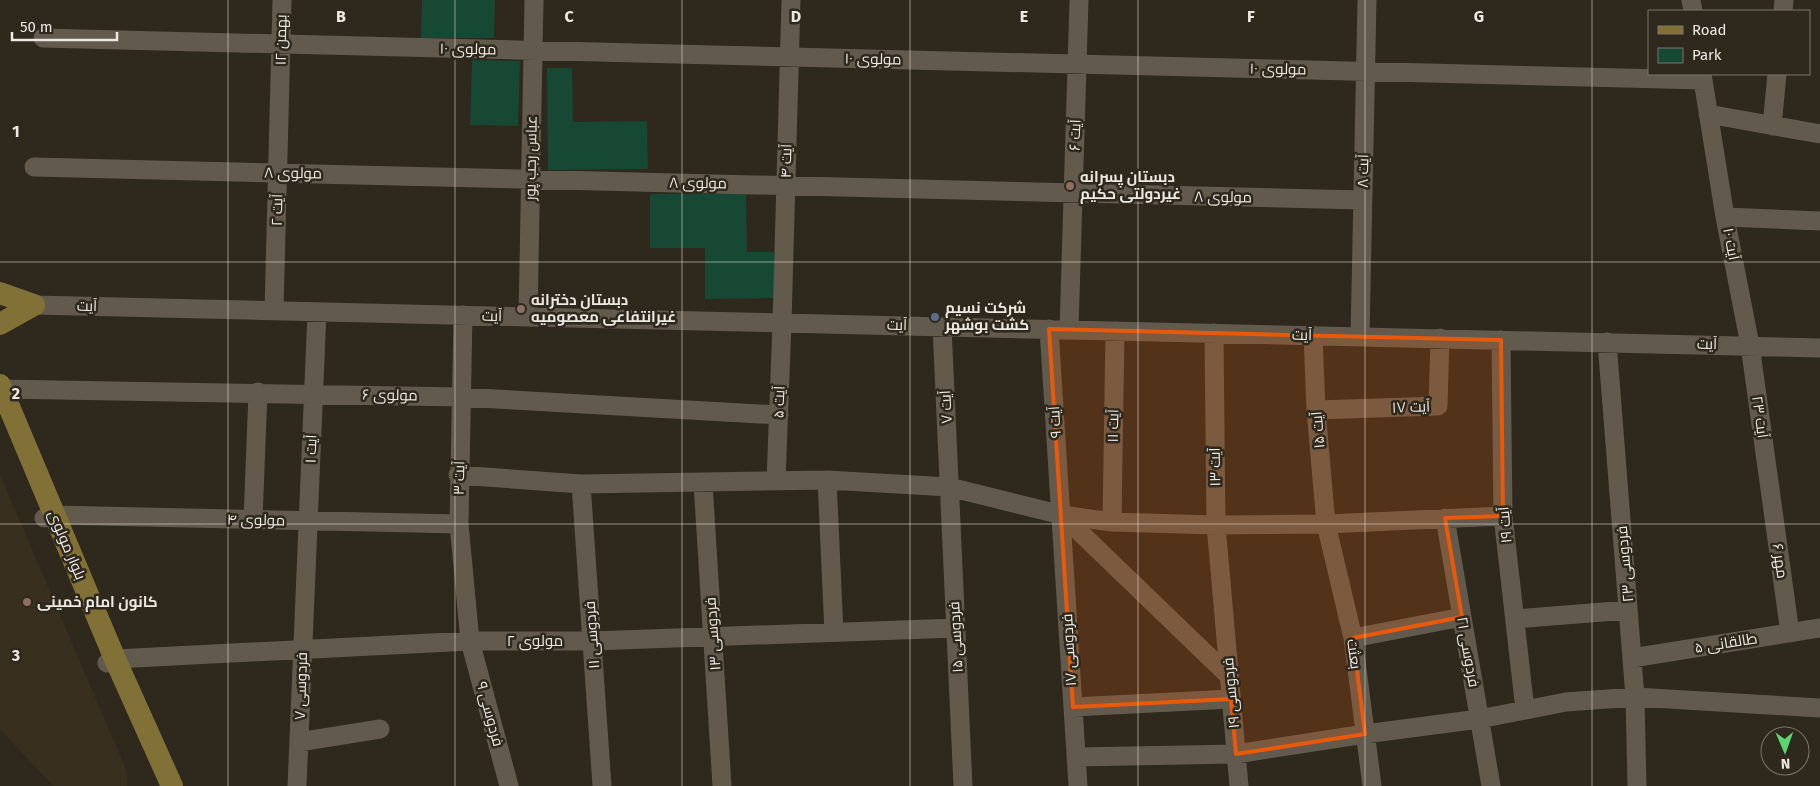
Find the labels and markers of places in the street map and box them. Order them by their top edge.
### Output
place label: دبستان پسرانه غیردولتی حکیم [1080,168,1181,204]
marker: دبستان پسرانه غیردولتی حکیم [1064,180,1076,192]
place label: دبستان دخترانه غیرانتفاعی معصومیه [531,291,676,326]
place label: شرکت نسیم کشت بوشهر [944,299,1029,334]
marker: دبستان دخترانه غیرانتفاعی معصومیه [515,303,527,315]
marker: شرکت نسیم کشت بوشهر [929,311,941,323]
place label: کانون امام خمینی [37,593,158,612]
marker: کانون امام خمینی [21,596,33,608]

